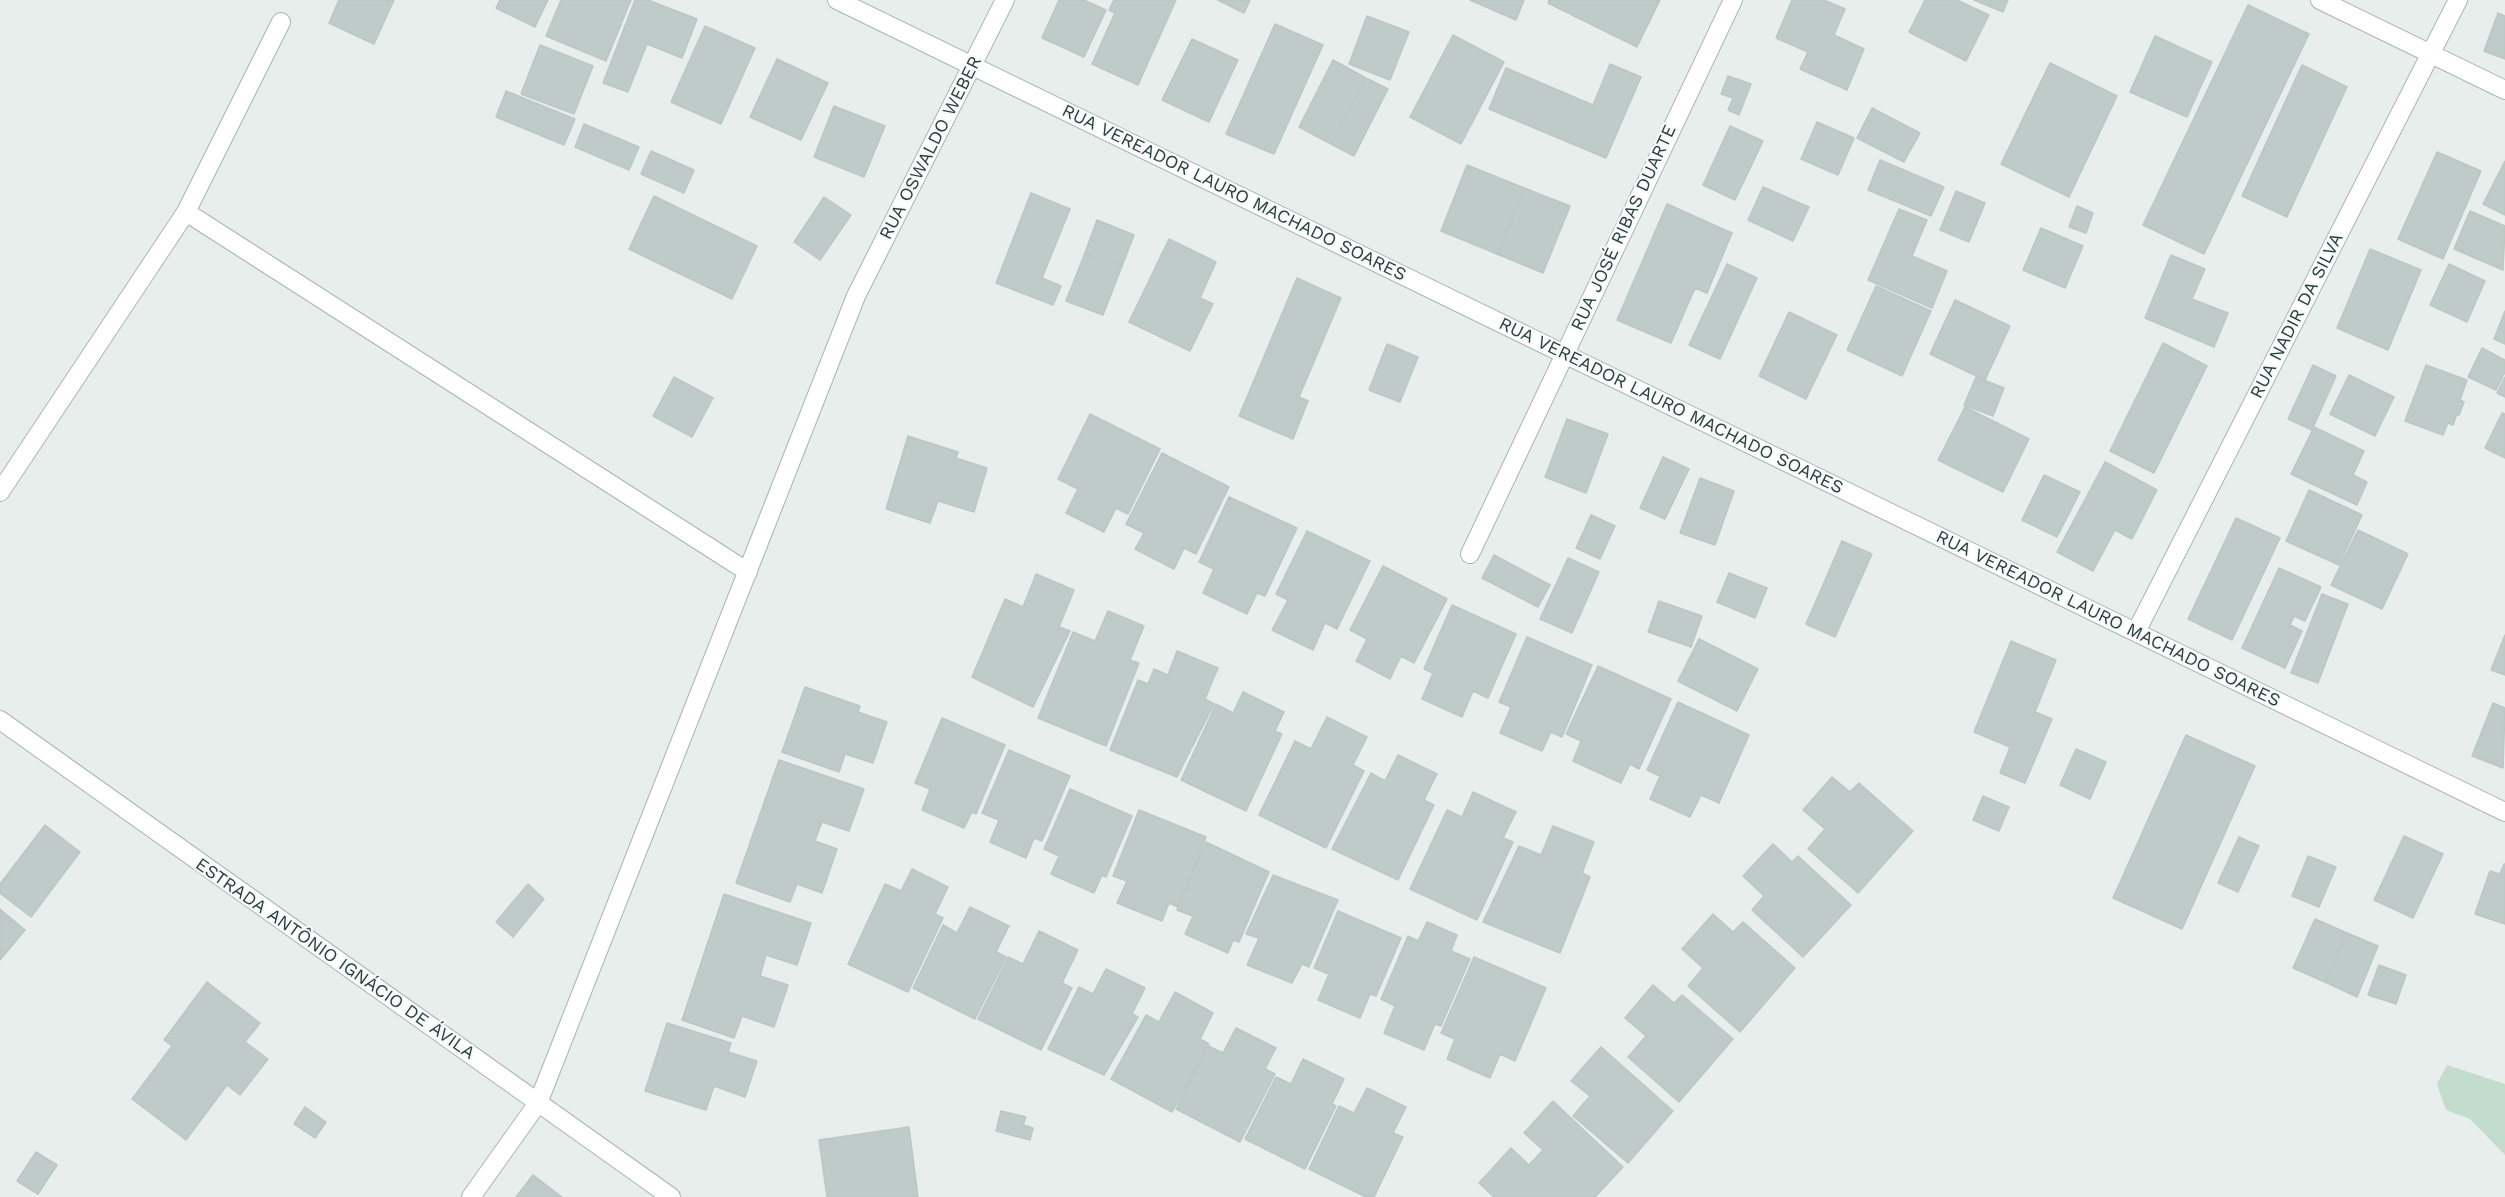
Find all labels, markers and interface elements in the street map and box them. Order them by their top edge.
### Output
street label: RUA OSWALDO WEBER [875,53,987,243]
street label: RUA VEREADOR LAURO MACHADO SOARES [1058,100,1410,286]
street label: RUA JOSÉ RIBAS DUARTE [1567,122,1681,334]
street label: RUA NADIR DA SILVA [2246,230,2348,402]
street label: RUA VEREADOR LAURO MACHADO SOARES [1495,313,1847,499]
street label: RUA VEREADOR LAURO MACHADO SOARES [1932,526,2284,712]
street label: ESTRADA ANTÔNIO IGNÁCIO DE ÁVILA [191,854,479,1064]

